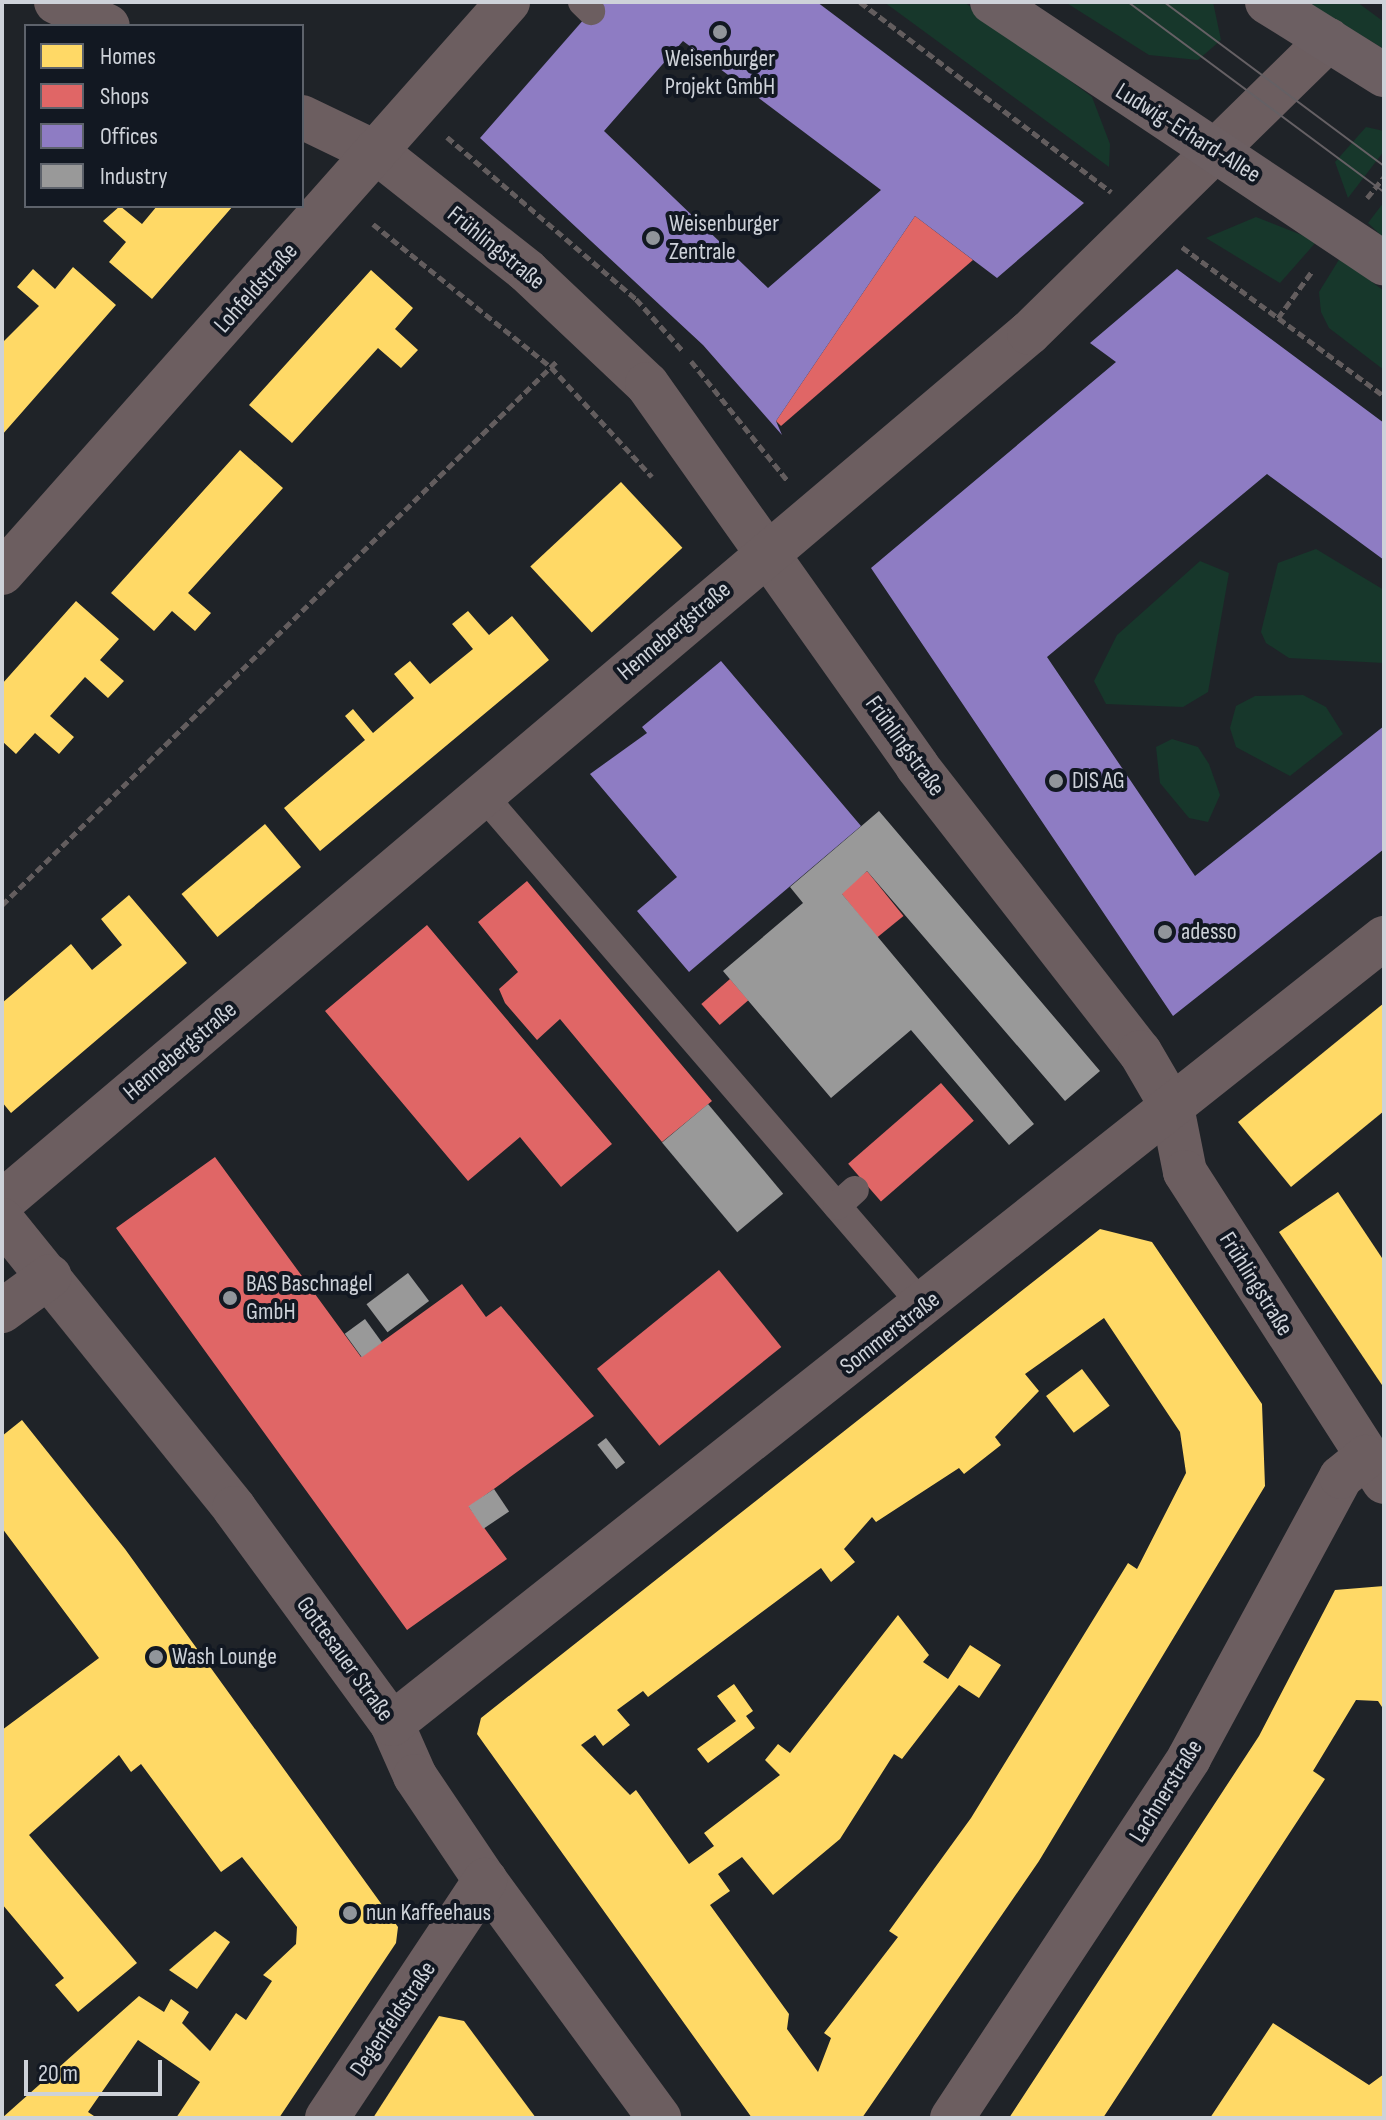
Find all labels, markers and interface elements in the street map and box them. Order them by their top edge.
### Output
marker: Weisenburger Projekt GmbH [711,23,729,41]
legend [24,24,304,208]
text: Homes [100,42,156,71]
place label: Weisenburger Projekt GmbH [665,45,775,101]
street label: Ludwig-Erhard-Allee [1110,77,1266,189]
text: Shops [100,82,149,111]
text: Offices [100,122,158,151]
text: Industry [100,162,167,191]
street label: Frühlingstraße [441,200,551,296]
place label: Weisenburger Zentrale [669,210,779,266]
marker: Weisenburger Zentrale [644,229,662,247]
street label: Lohfeldstraße [208,237,304,339]
street label: Hennebergstraße [612,575,736,687]
street label: Frühlingstraße [859,690,951,802]
place label: DIS AG [1072,767,1125,795]
marker: DIS AG [1047,772,1065,790]
place label: adesso [1181,918,1237,946]
marker: adesso [1156,923,1174,941]
street label: Hennebergstraße [118,995,242,1107]
street label: Frühlingstraße [1213,1227,1299,1341]
place label: BAS Baschnagel GmbH [246,1270,373,1326]
street label: Sommerstraße [834,1285,946,1381]
marker: BAS Baschnagel GmbH [221,1289,239,1307]
street label: Gottesauer Straße [290,1591,400,1727]
place label: Wash Lounge [172,1643,277,1671]
marker: Wash Lounge [147,1648,165,1666]
street label: Lachnerstraße [1123,1734,1209,1848]
place label: nun Kaffeehaus [366,1899,491,1927]
marker: nun Kaffeehaus [341,1904,359,1922]
street label: Degenfeldstraße [344,1956,442,2082]
scale bar [28,2044,166,2094]
text: 20 m [38,2059,78,2088]

